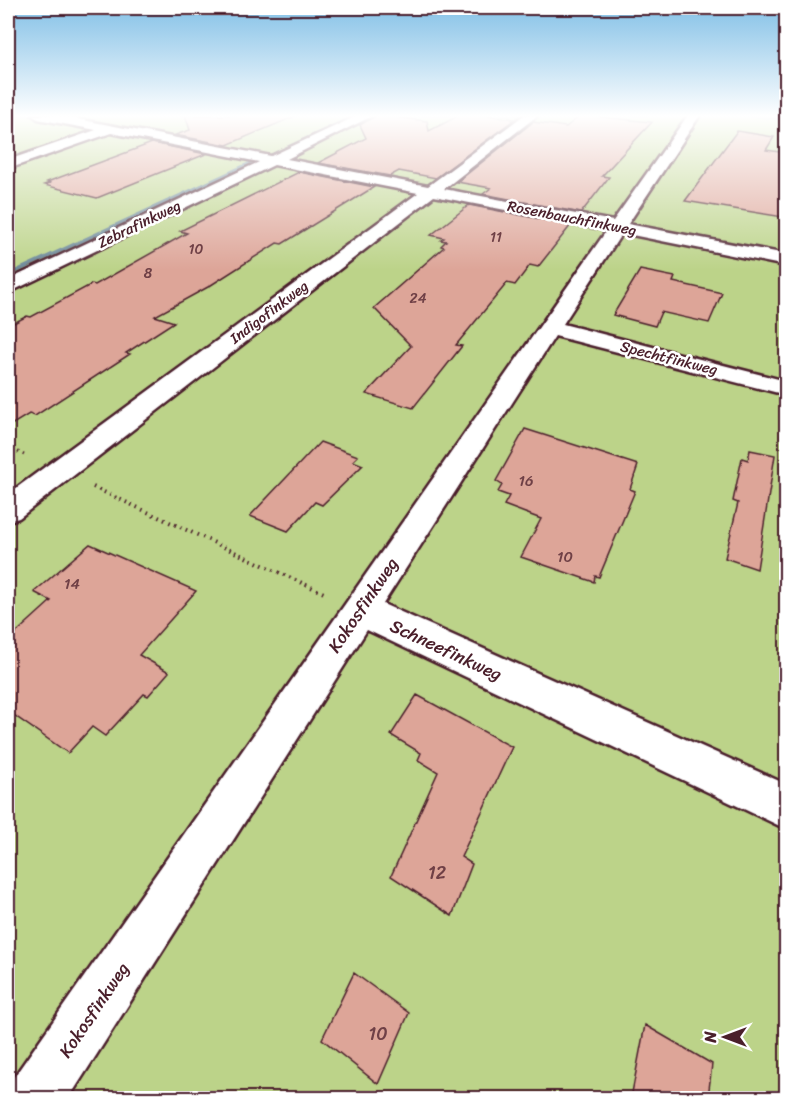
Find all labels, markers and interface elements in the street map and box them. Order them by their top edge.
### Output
street label: Zebrafinkweg [93,193,185,255]
street label: Rosenbauchfinkweg [505,193,639,243]
house number: 11 [490,225,502,250]
house number: 10 [189,237,204,262]
house number: 8 [144,261,153,286]
street label: Indigofinkweg [223,273,315,351]
house number: 24 [410,286,427,311]
street label: Spechtfinkweg [617,333,721,383]
house number: 16 [519,468,533,494]
house number: 10 [557,544,573,570]
street label: Kokosfinkweg [319,550,407,660]
house number: 14 [64,571,80,597]
street label: Schneefinkweg [385,610,507,690]
house number: 12 [428,857,446,889]
street label: Kokosfinkweg [50,955,138,1065]
north arrow [695,1007,755,1067]
house number: 10 [368,1018,388,1050]
text: N [696,1031,725,1044]

